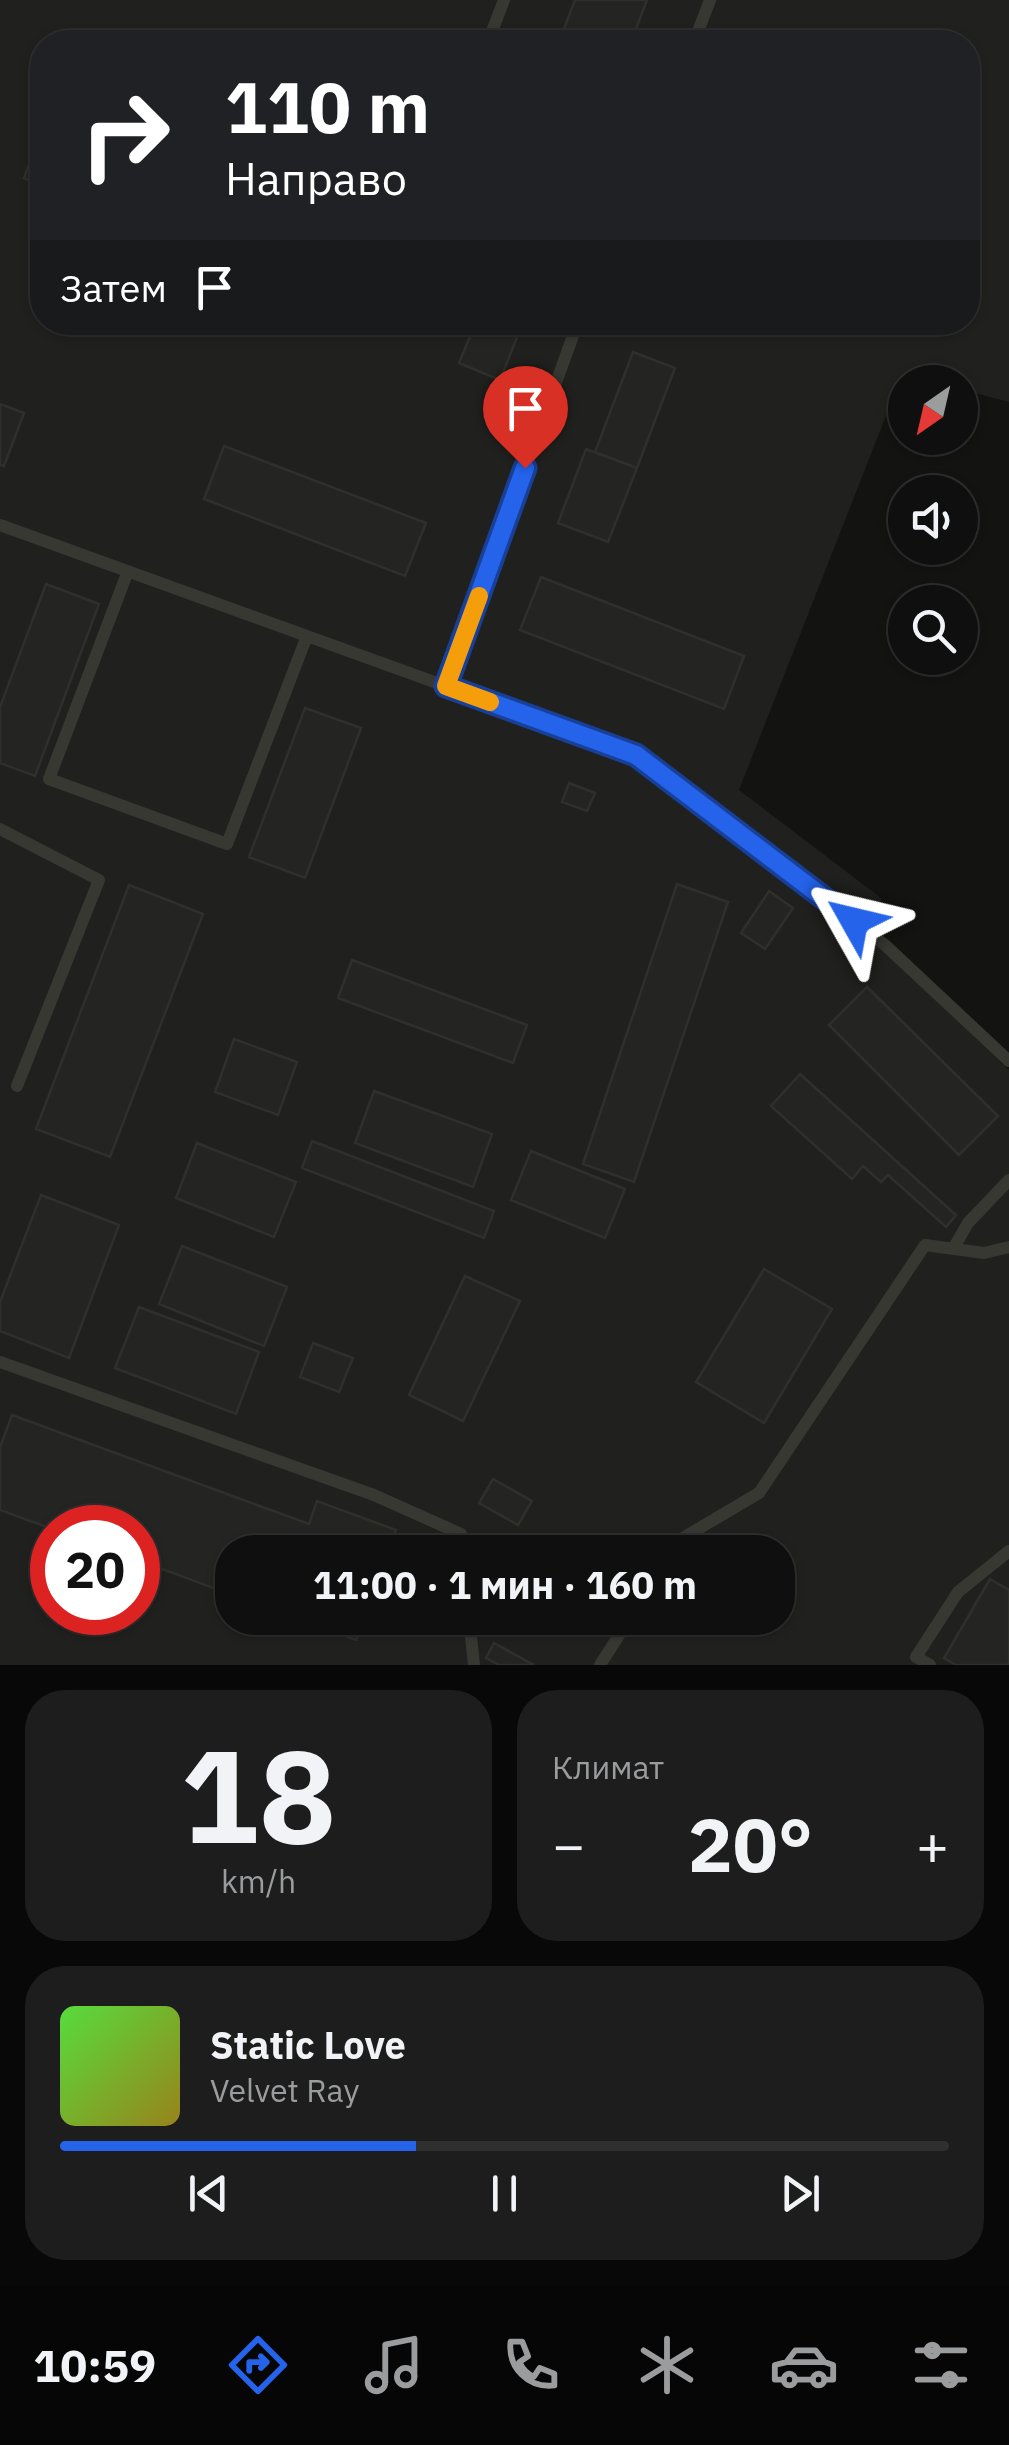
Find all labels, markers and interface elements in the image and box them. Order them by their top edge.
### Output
text: 110 m [225,61,430,152]
icon: right [60,70,190,200]
text: Направо [225,149,407,207]
icon: arrive [187,260,242,315]
text: Затем [60,263,167,312]
north arrow [888,365,978,455]
map controls [888,365,978,675]
pin [483,366,568,469]
icon: arrive [498,381,553,436]
button: sound [888,475,978,565]
button: search [888,585,978,675]
position arrow [802,869,906,973]
speed limit sign: 20 [30,1505,160,1635]
text: 11:00 · 1 мин · 160 m [313,1560,697,1609]
text: 18 [180,1710,337,1879]
text: Климат [552,1746,664,1788]
text: 20° [688,1795,813,1893]
text: − [552,1809,585,1880]
text: + [916,1809,949,1880]
text: km/h [221,1860,296,1902]
text: Static Love [210,2020,406,2069]
text: Velvet Ray [210,2069,359,2111]
icon: previous [181,2166,236,2221]
icon: pause [477,2166,532,2221]
icon: next [773,2166,828,2221]
icon: directions [223,2330,293,2400]
icon: music [359,2330,429,2400]
icon: phone [496,2330,566,2400]
icon: climate [632,2330,702,2400]
icon: car [769,2330,839,2400]
icon: filters [906,2330,976,2400]
text: 10:59 [33,2336,156,2394]

